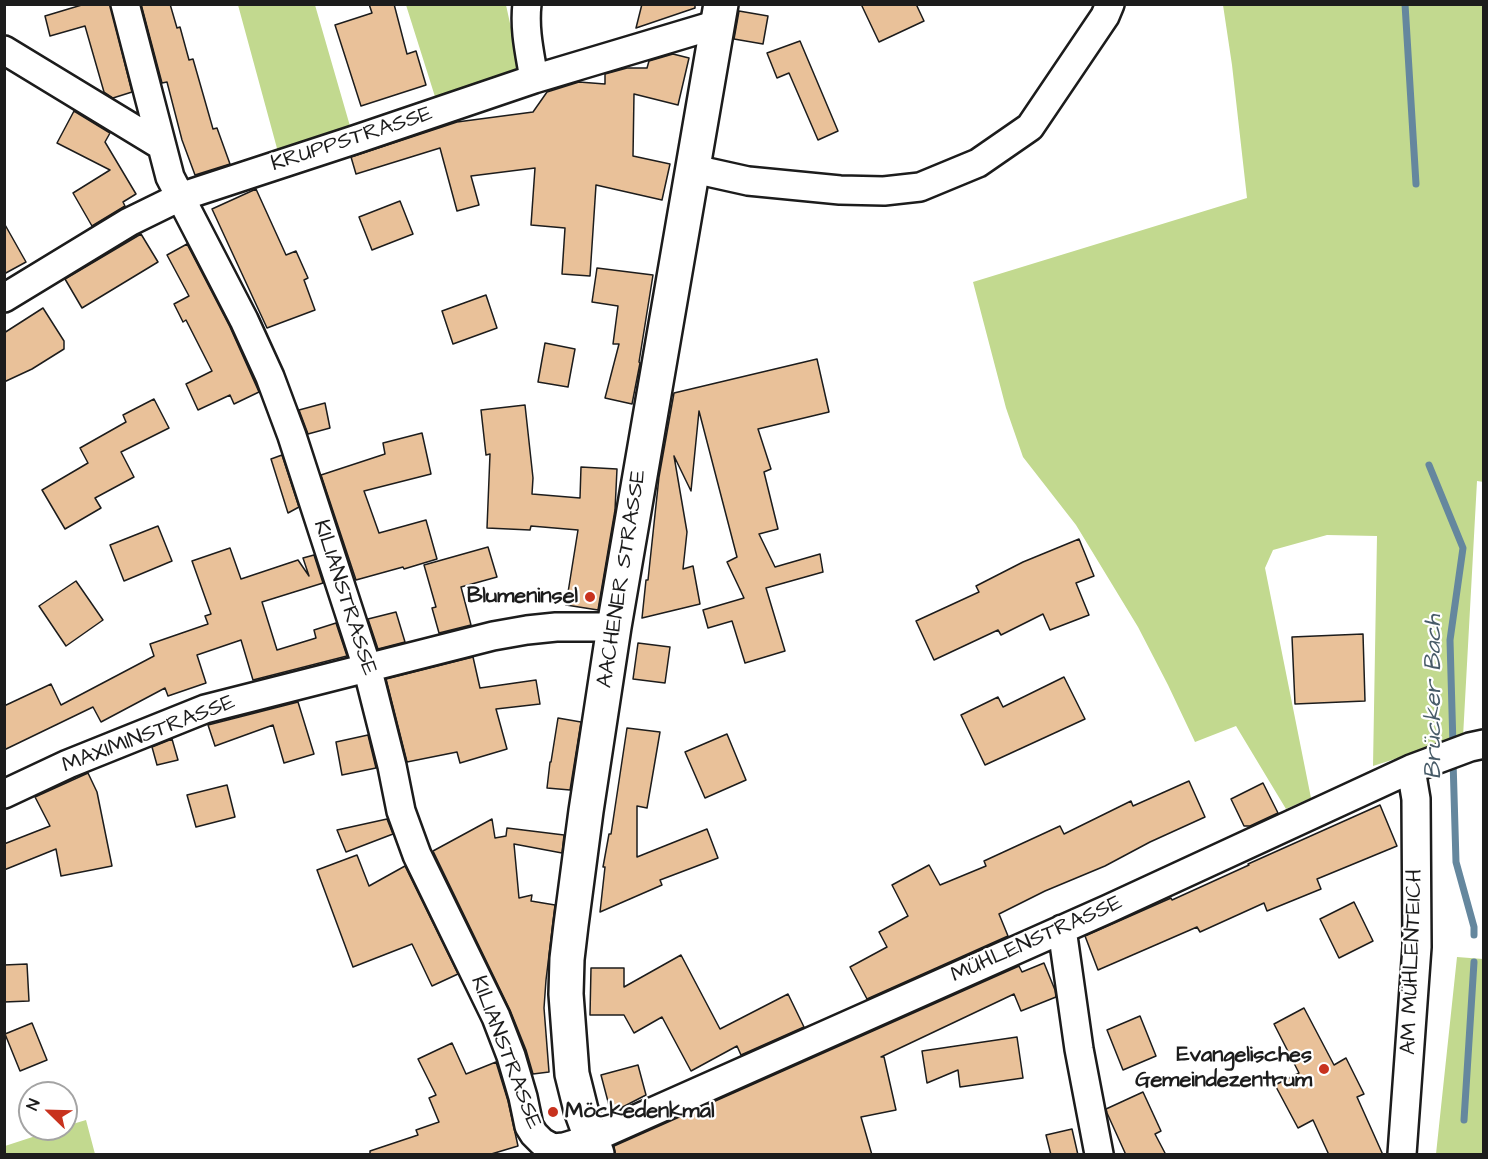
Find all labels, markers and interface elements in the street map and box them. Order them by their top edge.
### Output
street label: KRUPPSTRASSE [268,101,436,179]
street label: AACHENER STRASSE [593,468,653,690]
street label: KILIANSTRASSE [306,517,382,679]
place label: Blumeninsel [467,584,578,610]
marker: Blumeninsel [583,590,597,604]
water label: Brücker Bach [1421,615,1449,779]
street label: MAXIMINSTRASSE [59,690,239,780]
street label: AM MÜHLENTEICH [1397,869,1429,1055]
street label: MÜHLENSTRASSE [947,890,1127,990]
street label: KILIANSTRASSE [464,973,546,1133]
place label: Evangelisches Gemeindezentrum [1135,1043,1312,1094]
marker: Evangelisches Gemeindezentrum [1317,1062,1331,1076]
north arrow [18,1081,78,1141]
text: N [21,1096,45,1114]
place label: Möckedenkmal [565,1099,714,1125]
marker: Möckedenkmal [546,1105,560,1119]

